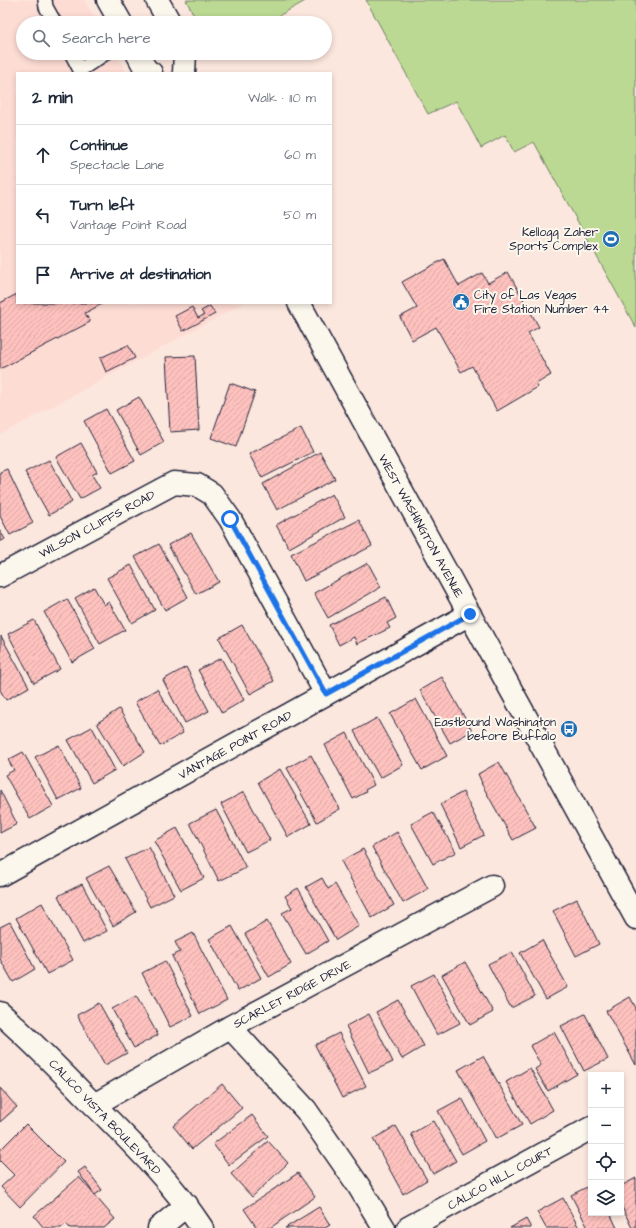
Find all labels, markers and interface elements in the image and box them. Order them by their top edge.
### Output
search box [16,16,332,60]
icon: search [30,27,52,49]
text: Search here [62,28,151,49]
text: 2 min [32,86,73,110]
text: Walk · 110 m [248,89,316,107]
text: Continue [70,135,128,156]
icon: ahead [32,144,54,166]
text: 60 m [284,146,316,164]
text: Spectacle Lane [70,156,164,174]
text: Turn left [70,195,134,216]
icon: left [32,204,54,226]
text: 50 m [283,206,316,224]
text: Vantage Point Road [70,216,186,234]
place label: Kellogg Zaher Sports Complex [509,224,598,255]
sports icon: Kellogg Zaher Sports Complex [601,229,621,249]
icon: arrive [32,264,54,286]
text: Arrive at destination [70,264,211,285]
place label: City of Las Vegas Fire Station Number 44 [474,287,609,318]
public building icon: City of Las Vegas Fire Station Number 44 [451,292,471,312]
street label: WEST WASHINGTON AVENUE [374,451,467,601]
street label: WILSON CLIFFS ROAD [36,486,158,562]
route start [221,510,239,528]
route end [461,605,479,623]
street label: VANTAGE POINT ROAD [175,707,295,784]
place label: Eastbound Washington before Buffalo [434,714,556,745]
bus stop icon: Eastbound Washington before Buffalo [559,719,579,739]
street label: SCARLET RIDGE DRIVE [230,956,354,1033]
street label: CALICO VISTA BOULEVARD [45,1056,165,1179]
map controls [588,1072,624,1216]
button: + [588,1072,624,1108]
button: − [588,1108,624,1144]
street label: CALICO HILL COURT [445,1142,556,1214]
button: locate [588,1144,624,1180]
button: layers [588,1180,624,1216]

